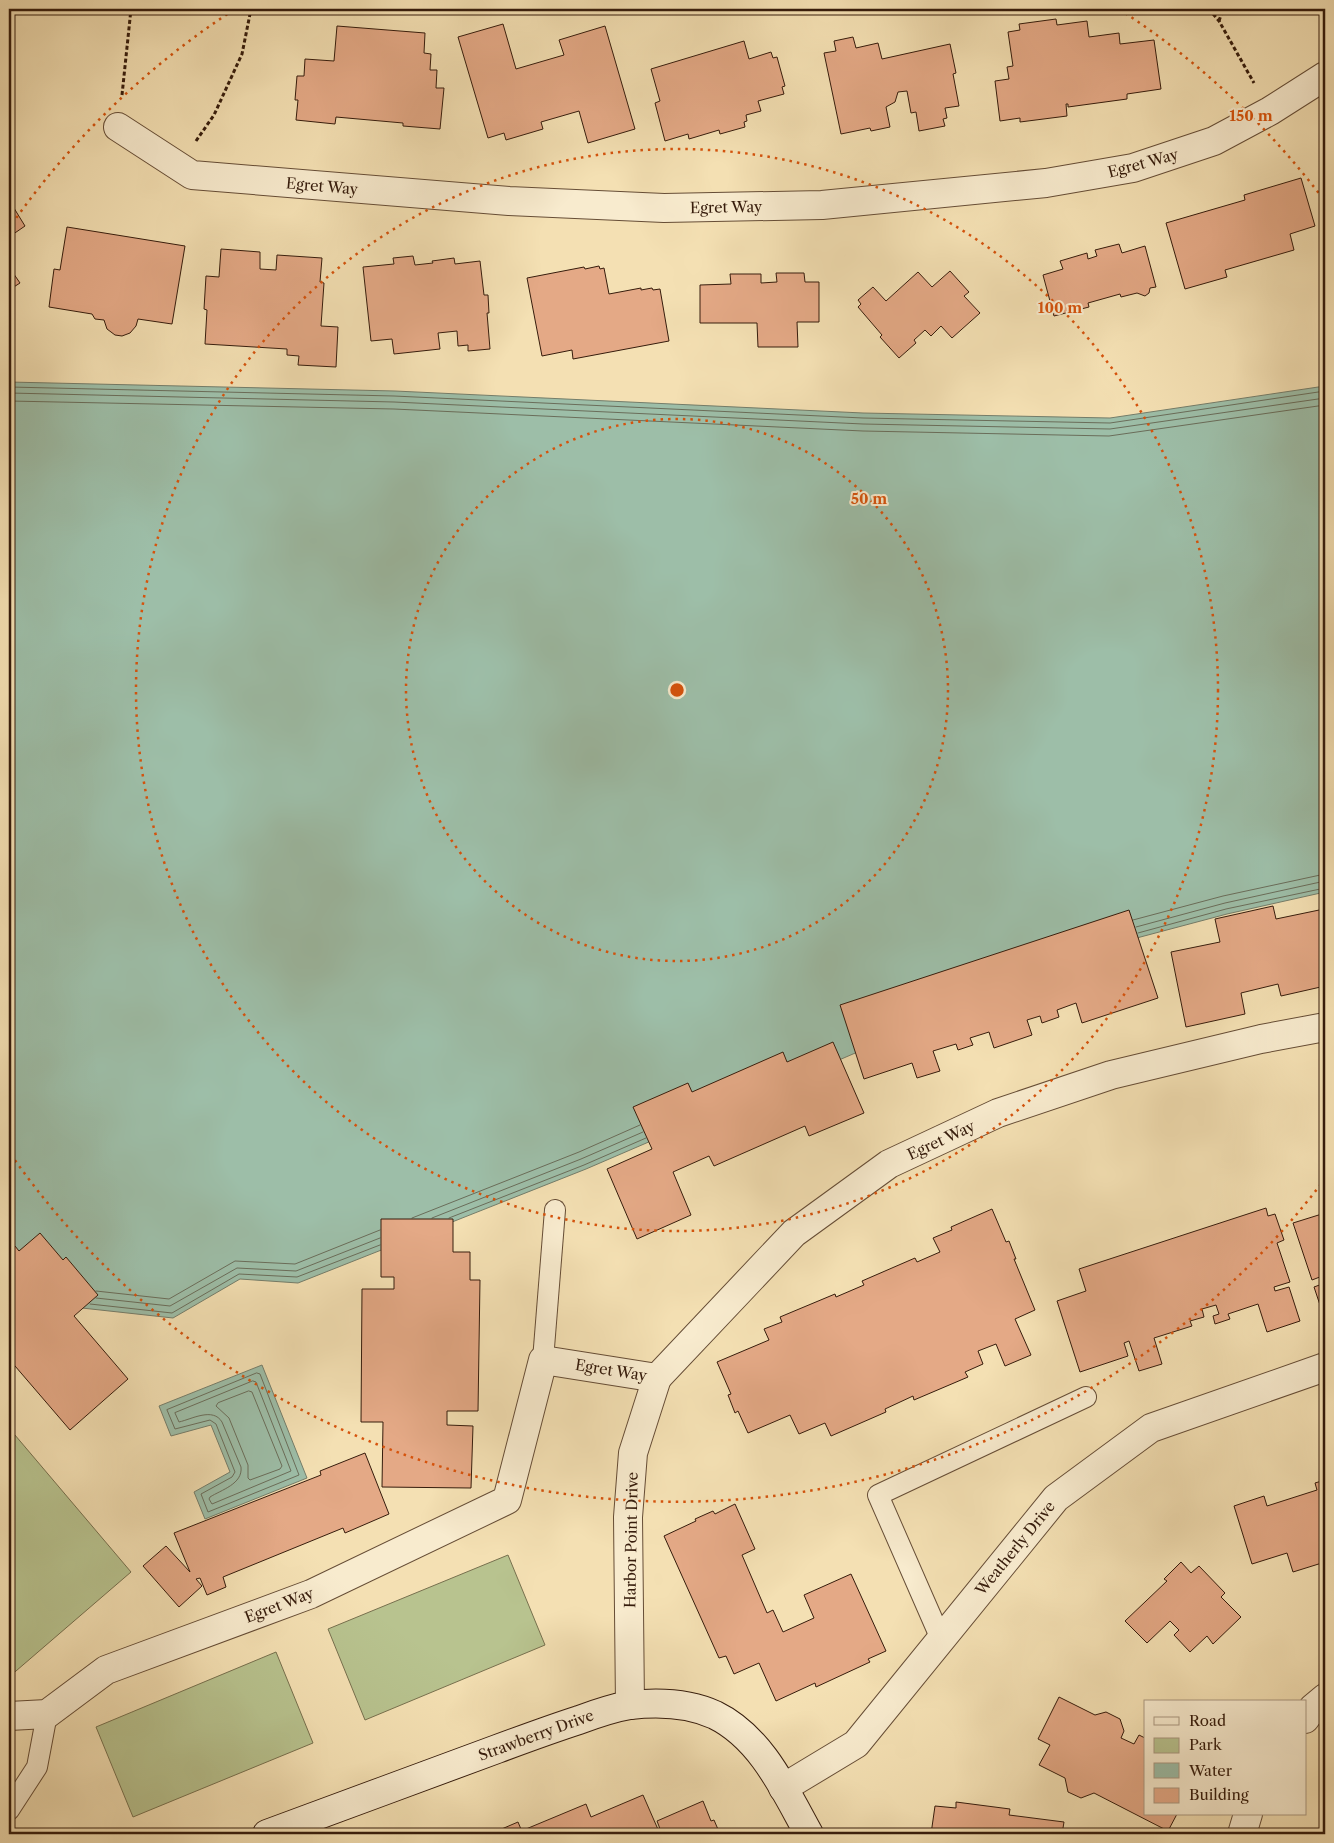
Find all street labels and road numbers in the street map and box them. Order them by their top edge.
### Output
street label: Egret Way [1106,144,1181,182]
street label: Egret Way [285,173,360,199]
street label: Egret Way [690,197,763,217]
street label: Egret Way [904,1116,978,1164]
street label: Egret Way [574,1355,649,1385]
street label: Harbor Point Drive [620,1472,642,1608]
street label: Weatherly Drive [970,1497,1059,1600]
street label: Egret Way [242,1583,317,1627]
street label: Strawberry Drive [476,1705,596,1765]

